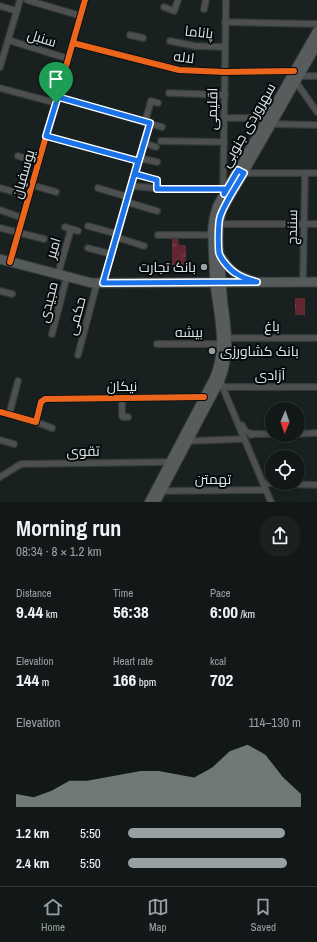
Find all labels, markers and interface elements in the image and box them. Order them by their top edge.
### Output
street label: پاناما [184,22,215,43]
street label: سنبل [25,25,59,51]
street label: لاله [172,47,196,67]
pin [39,62,73,103]
icon: arrive [45,68,67,90]
street label: سهروردی جنوبی [216,79,280,171]
street label: اقلیمی [203,88,221,130]
street label: یوسفیان [7,147,39,200]
street label: سنندج [283,209,301,245]
street label: امیر [41,235,65,262]
place label: بانک تجارت [139,258,196,276]
marker: بانک تجارت [199,262,209,272]
street label: مجیدی [34,280,62,324]
street label: حکمی [62,295,90,337]
street label: باغ [264,317,280,335]
street label: بیشه [175,323,203,341]
place label: بانک کشاورزی [220,342,299,360]
marker: بانک کشاورزی [207,346,217,356]
street label: آزادی [255,366,285,384]
street label: نیکان [107,377,137,395]
north arrow [265,402,305,442]
map controls [265,402,305,490]
street label: تقوی [66,442,100,460]
button: locate [265,450,305,490]
street label: تهمتن [195,470,231,488]
text: Morning run [16,513,121,543]
button: share [259,515,301,557]
text: 08:34 · 8 × 1.2 km [16,543,102,560]
text: Distance [16,586,52,600]
text: Time [113,586,133,600]
text: Pace [210,586,231,600]
text: 9.44 [16,600,43,623]
text: 56:38 [113,600,149,623]
text: 6:00 [210,600,238,623]
text: km [43,607,58,621]
text: /km [238,607,255,621]
text: Elevation [16,654,54,668]
text: Heart rate [113,654,153,668]
text: kcal [210,654,226,668]
text: 144 [16,668,39,691]
text: 166 [113,668,136,691]
text: 702 [210,668,233,691]
text: m [39,675,49,689]
text: bpm [136,675,156,689]
text: Elevation [16,714,60,731]
text: 114–130 m [248,714,301,731]
text: 1.2 km [16,825,49,842]
text: 5:50 [80,825,101,842]
text: 2.4 km [16,855,49,872]
text: 5:50 [80,855,101,872]
tab: Home [41,896,65,934]
tab: Map [147,896,169,934]
tab: Saved [251,896,276,934]

